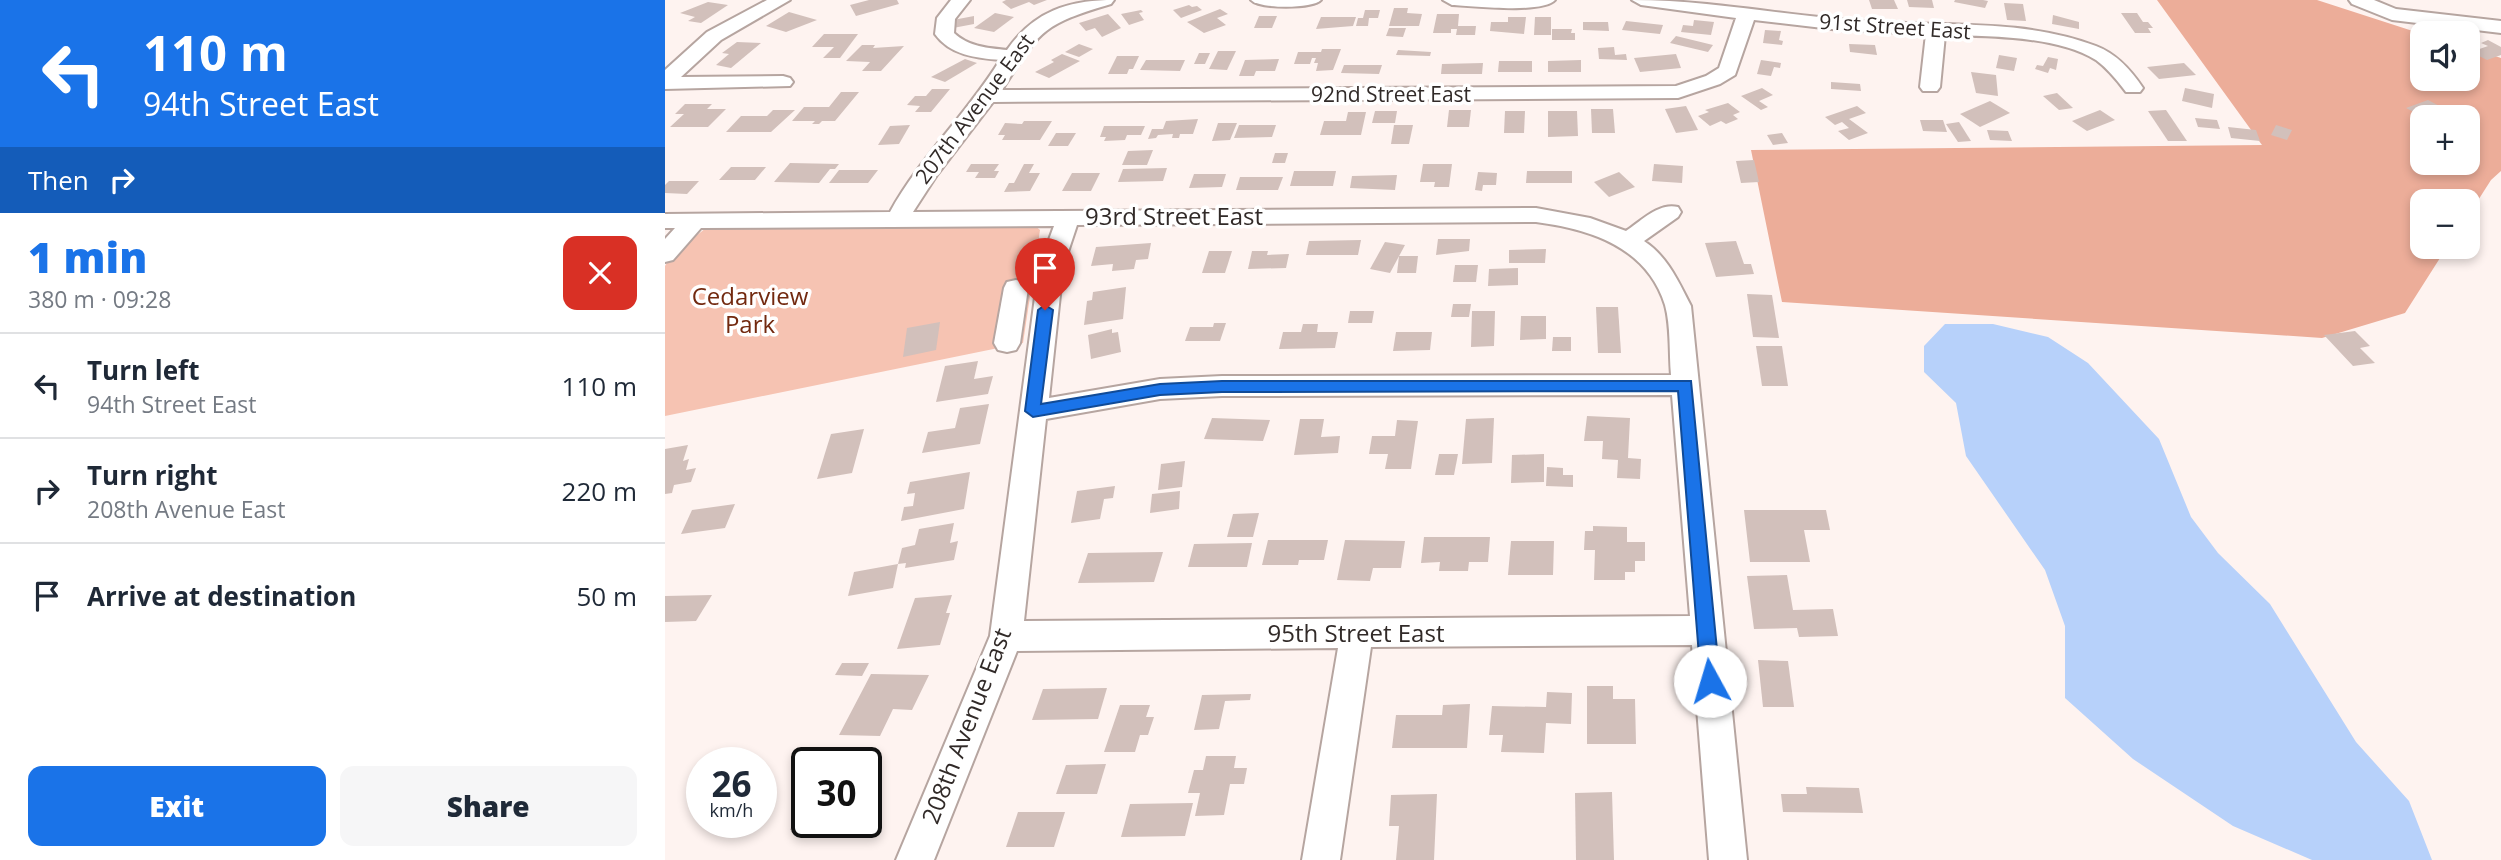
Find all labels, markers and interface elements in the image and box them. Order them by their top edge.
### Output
street label: 91st Street East [1818,7,1972,45]
text: 110 m [143,19,288,85]
map controls [2410,21,2480,259]
button: sound [2410,21,2480,91]
icon: left [28,28,119,119]
street label: 207th Avenue East [908,28,1040,189]
street label: 92nd Street East [1311,80,1471,108]
text: 94th Street East [143,82,379,125]
button: + [2410,105,2480,175]
icon: right [103,161,141,199]
text: Then [28,162,89,198]
button: − [2410,189,2480,259]
street label: 93rd Street East [1085,199,1263,232]
text: 1 min [28,228,147,285]
button: close [563,236,637,310]
pin [1015,238,1075,310]
icon: arrive [1026,249,1064,287]
park label: Cedarview Park [692,279,809,340]
text: 380 m · 09:28 [28,283,171,315]
text: Turn left [87,352,199,388]
icon: left [28,367,66,405]
text: 110 m [562,368,637,404]
text: 94th Street East [87,388,257,420]
text: Turn right [87,457,218,493]
icon: right [28,472,66,510]
text: 220 m [562,473,637,509]
text: 208th Avenue East [87,493,286,525]
icon: arrive [28,577,66,615]
text: Arrive at destination [87,578,356,614]
text: 50 m [576,578,637,614]
street label: 95th Street East [1268,616,1444,649]
street label: 208th Avenue East [913,623,1018,828]
position arrow [1673,644,1747,718]
speed limit sign: 30 [791,747,882,838]
text: 26 [711,760,752,807]
button: Exit [28,766,326,846]
button: Share [340,766,637,846]
text: km/h [710,798,753,822]

